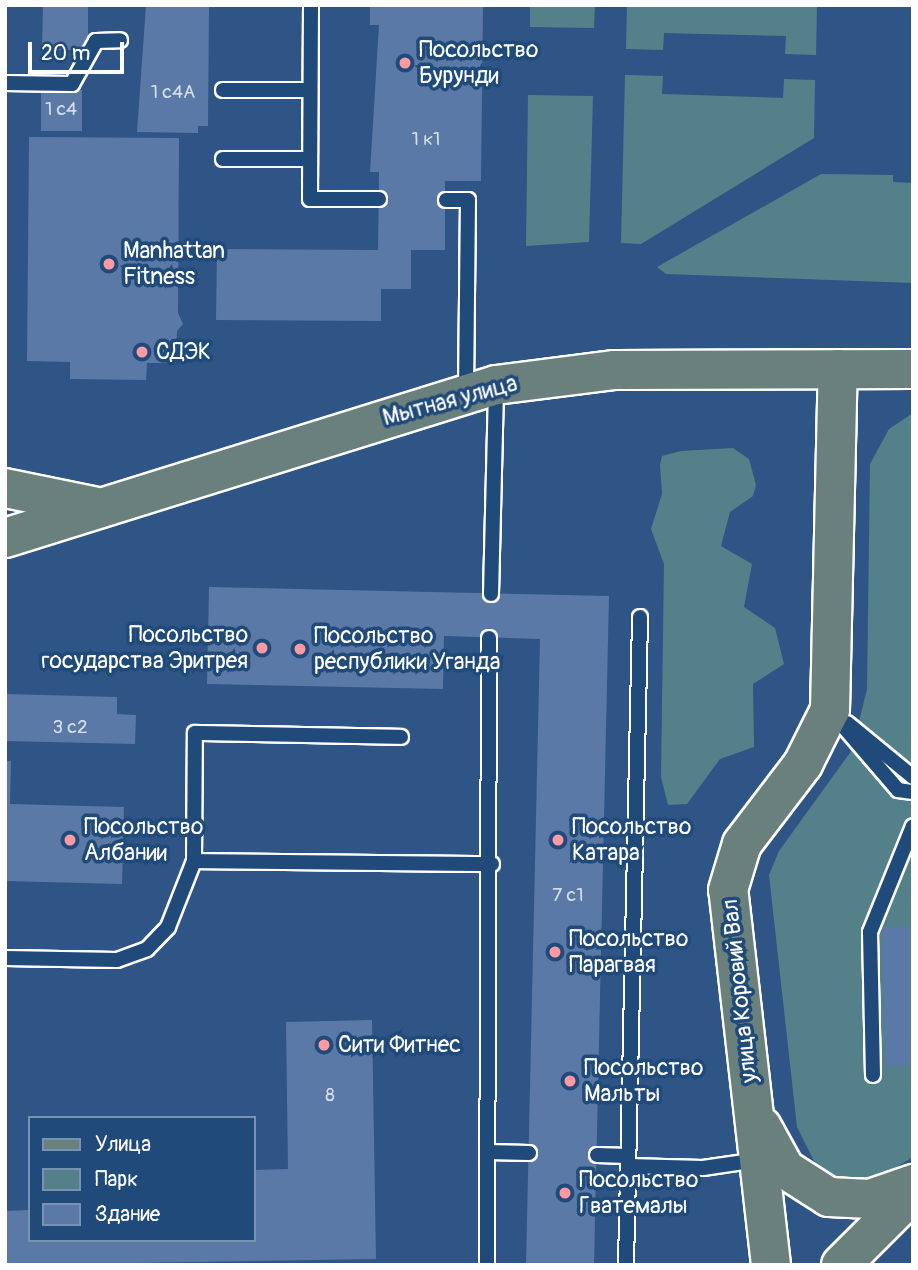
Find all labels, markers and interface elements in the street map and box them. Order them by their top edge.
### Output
scale bar [32,28,128,72]
place label: Посольство Бурунди [419,36,538,90]
text: 20 m [41,40,90,67]
marker: Посольство Бурунди [397,55,413,71]
house number: 1 с4А [151,82,195,104]
house number: 1 c4 [45,99,77,121]
house number: 1 к1 [412,129,440,151]
place label: Manhattan Fitness [123,237,225,291]
marker: Manhattan Fitness [101,256,117,272]
place label: СДЭК [156,338,211,366]
marker: СДЭК [134,344,150,360]
street label: Мытная улица [380,370,520,432]
place label: Посольство государства Эритрея [42,621,248,675]
place label: Посольство республики Уганда [314,622,500,676]
marker: Посольство государства Эритрея [254,640,270,656]
marker: Посольство республики Уганда [292,641,308,657]
house number: 3 с2 [53,717,87,739]
place label: Посольство Албании [84,813,203,867]
place label: Посольство Катара [572,813,691,867]
marker: Посольство Албании [62,832,78,848]
marker: Посольство Катара [550,832,566,848]
house number: 7 с1 [552,885,584,907]
street label: улица Коровий Вал [717,898,763,1084]
place label: Посольство Парагвая [569,925,688,979]
marker: Посольство Парагвая [547,944,563,960]
place label: Сити Фитнес [338,1031,461,1059]
marker: Сити Фитнес [316,1037,332,1053]
place label: Посольство Мальты [584,1054,703,1108]
marker: Посольство Мальты [562,1073,578,1089]
house number: 8 [325,1085,335,1107]
legend [28,1116,256,1242]
text: Улица [95,1131,151,1158]
text: Парк [95,1166,138,1193]
place label: Посольство Гватемалы [579,1166,698,1220]
marker: Посольство Гватемалы [557,1185,573,1201]
text: Здание [95,1201,160,1228]

